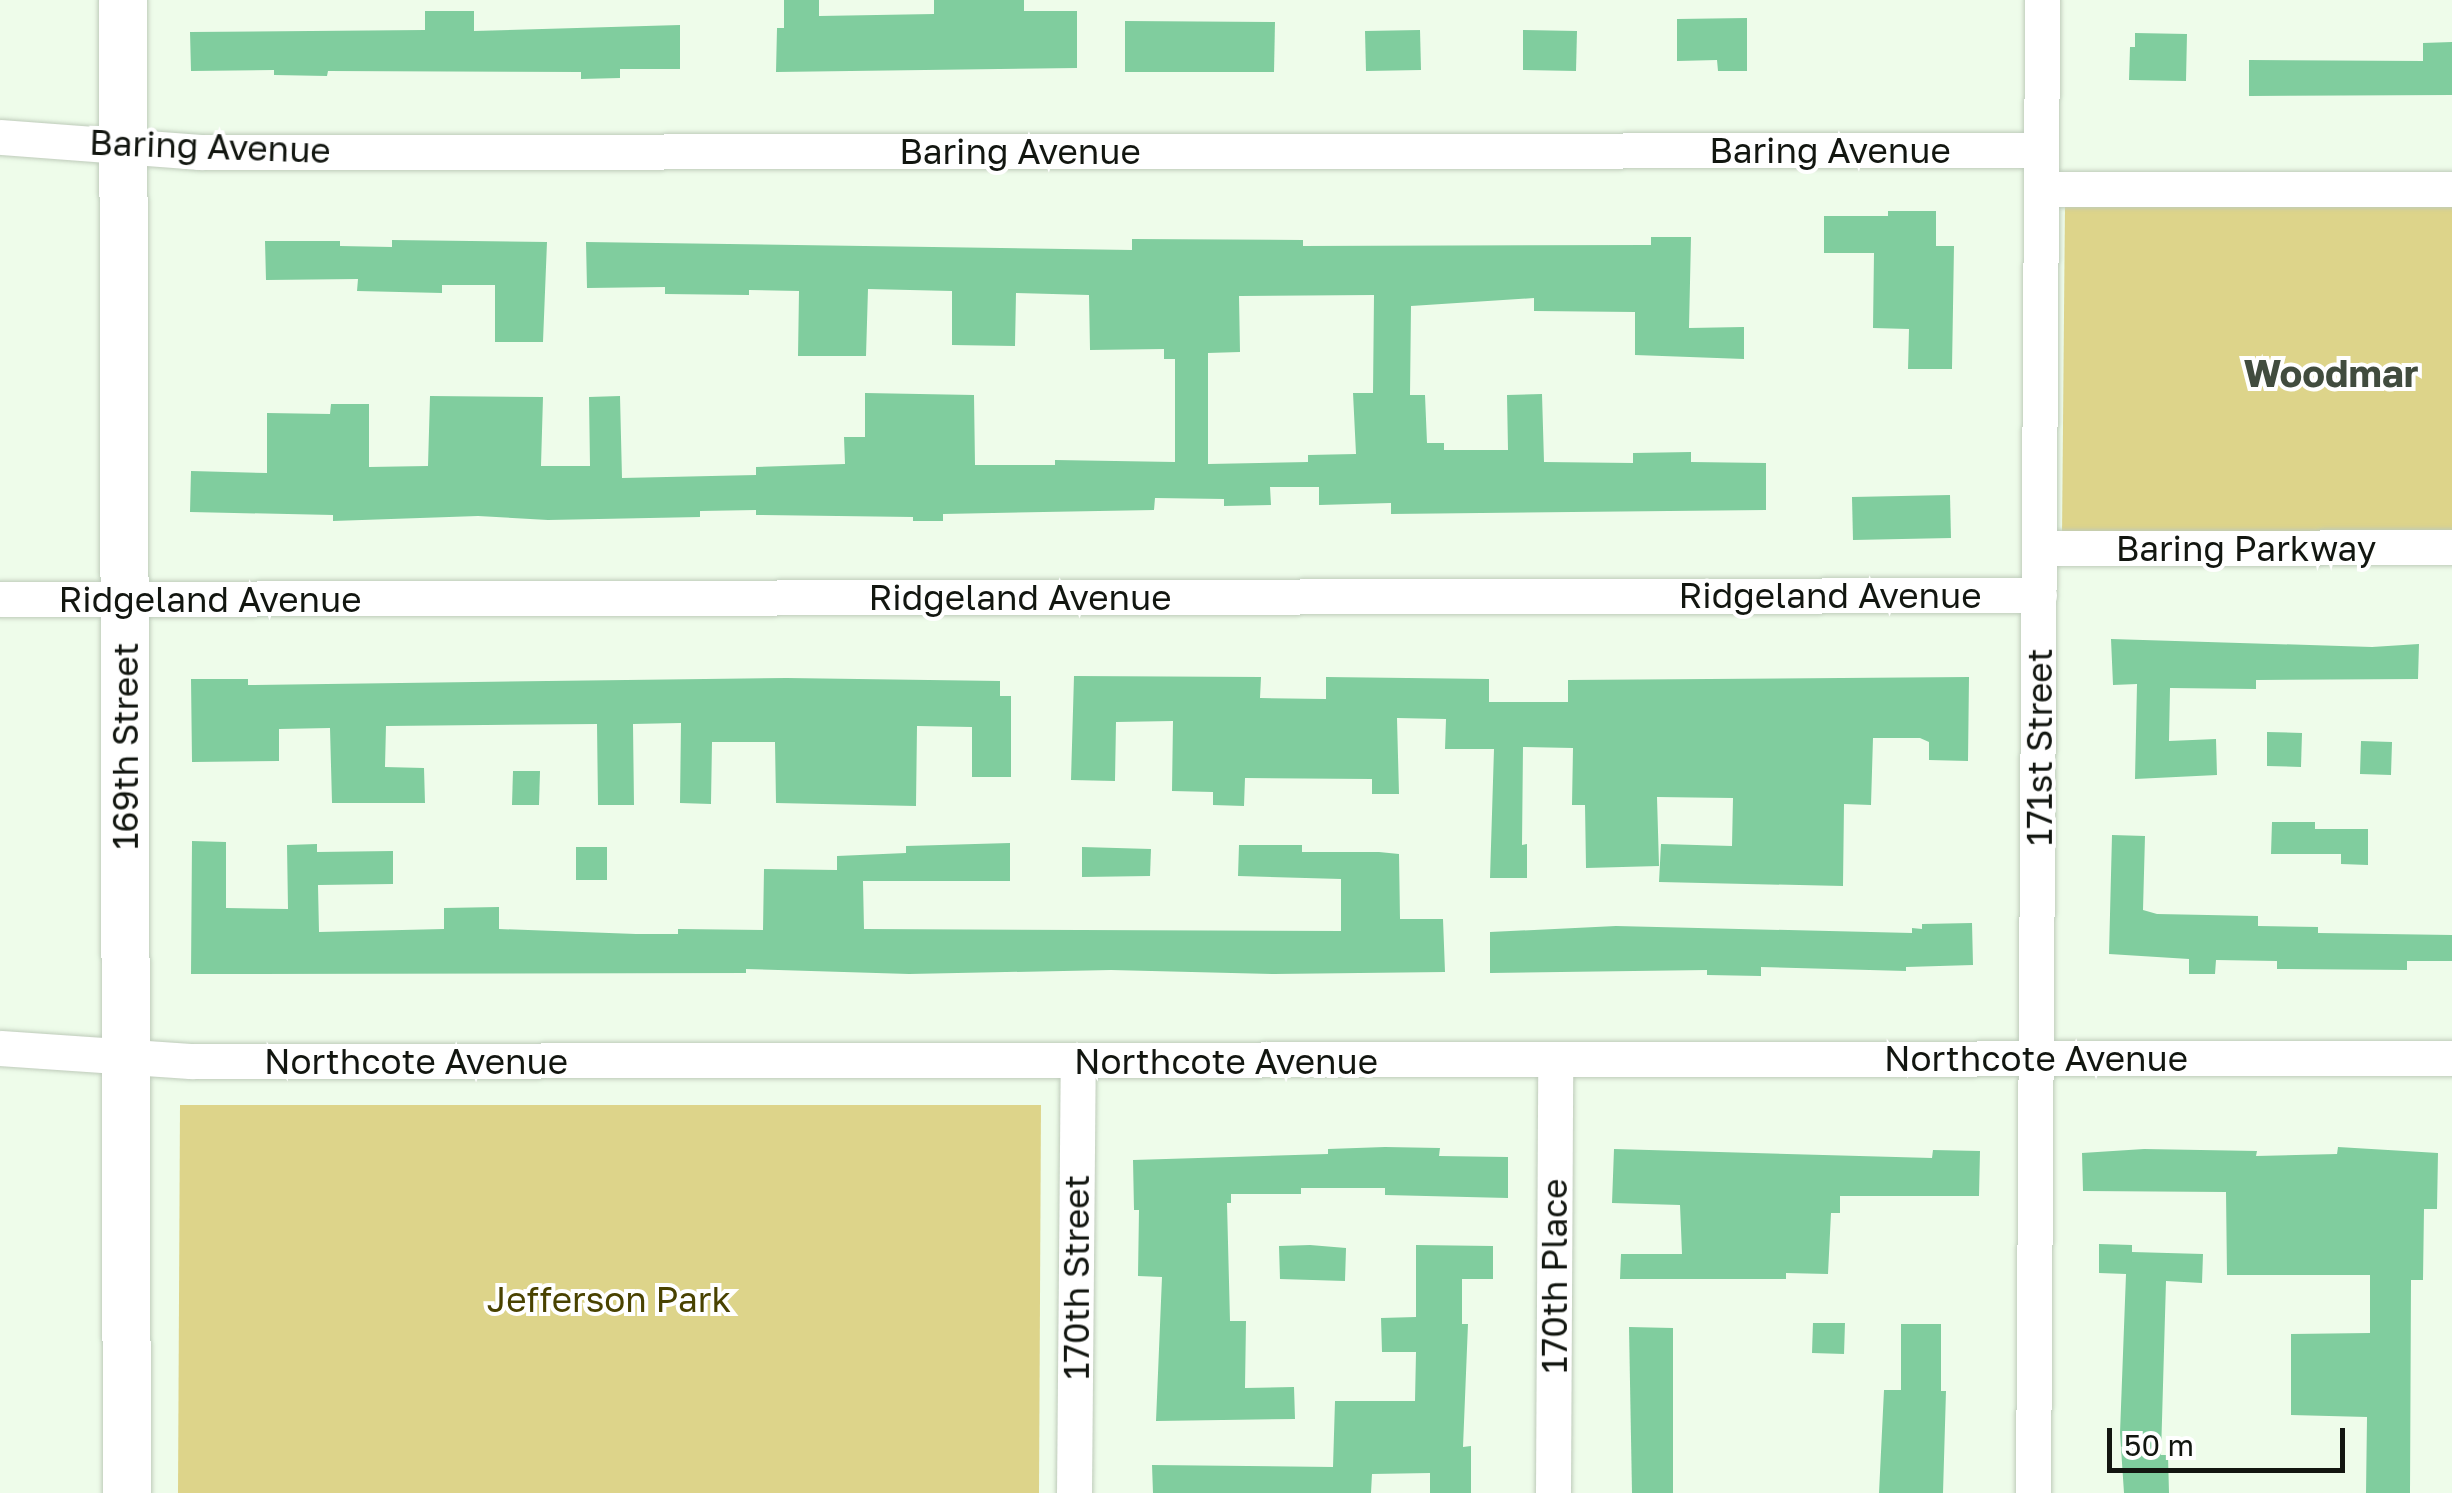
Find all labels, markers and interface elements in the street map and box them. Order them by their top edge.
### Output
street label: Baring Avenue [89,121,331,171]
street label: Baring Avenue [1709,129,1951,171]
street label: Baring Avenue [899,130,1141,172]
district label: Woodmar [2243,350,2419,396]
street label: Baring Parkway [2116,527,2376,569]
street label: Ridgeland Avenue [1679,574,1981,616]
street label: Ridgeland Avenue [869,576,1171,618]
street label: Ridgeland Avenue [59,578,361,620]
street label: 169th Street [104,642,146,850]
street label: 171st Street [2018,648,2060,846]
street label: Northcote Avenue [1884,1037,2188,1079]
street label: Northcote Avenue [264,1040,568,1082]
street label: Northcote Avenue [1074,1040,1378,1082]
street label: 170th Street [1055,1174,1097,1380]
street label: 170th Place [1533,1179,1575,1373]
park label: Jefferson Park [487,1278,731,1320]
scale bar [2112,1408,2350,1470]
text: 50 m [2124,1427,2194,1463]

